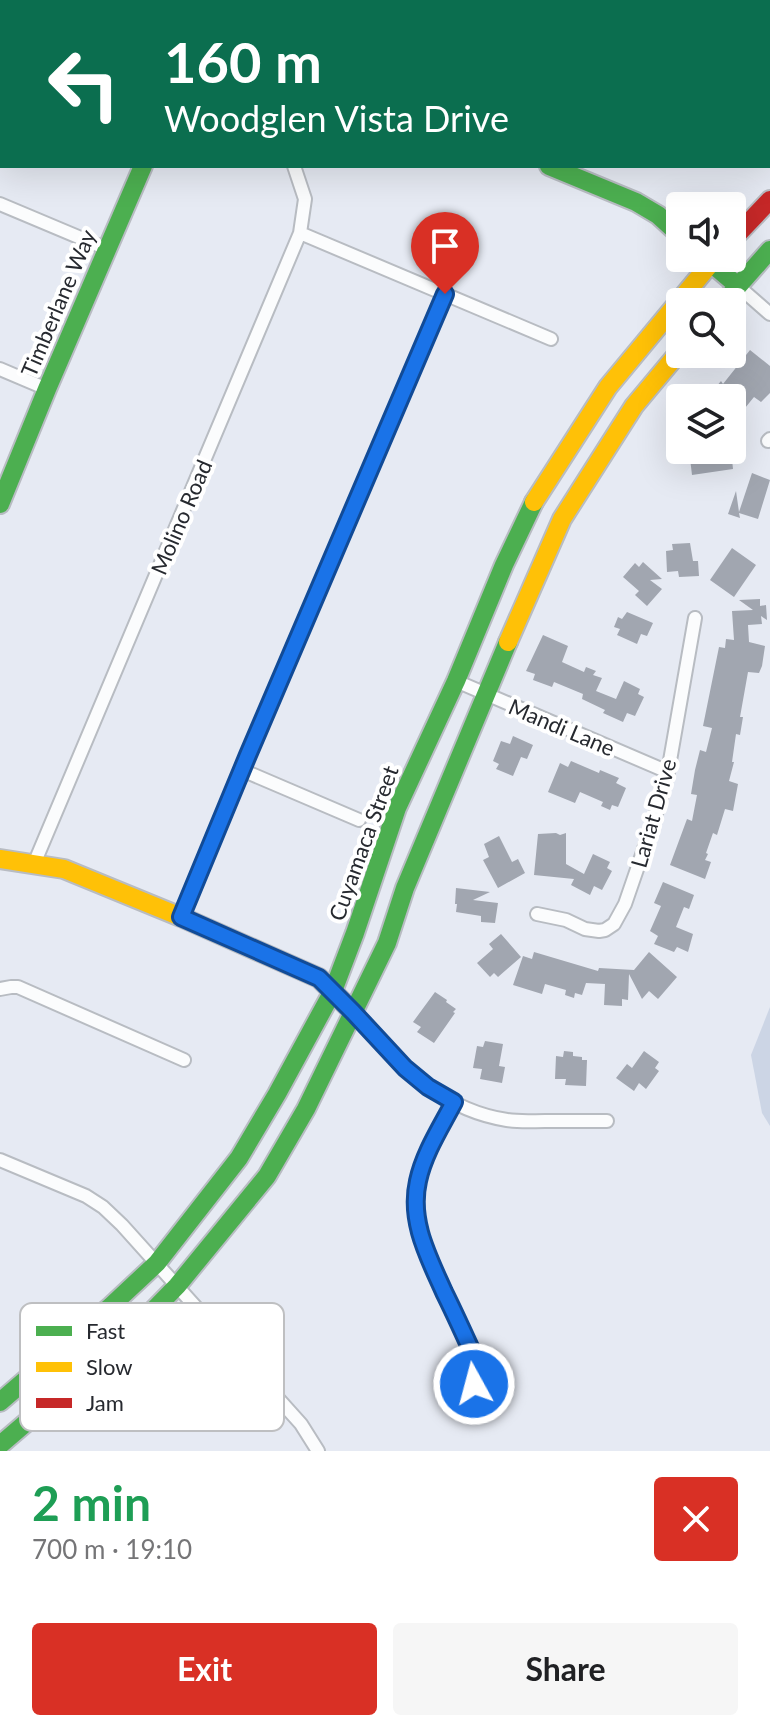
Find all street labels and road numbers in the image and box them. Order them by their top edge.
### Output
street label: Timberlane Way [15,225,101,381]
street label: Molino Road [145,455,217,579]
street label: Mandi Lane [505,693,619,761]
street label: Lariat Drive [625,755,681,871]
street label: Cuyamaca Street [322,762,404,924]

